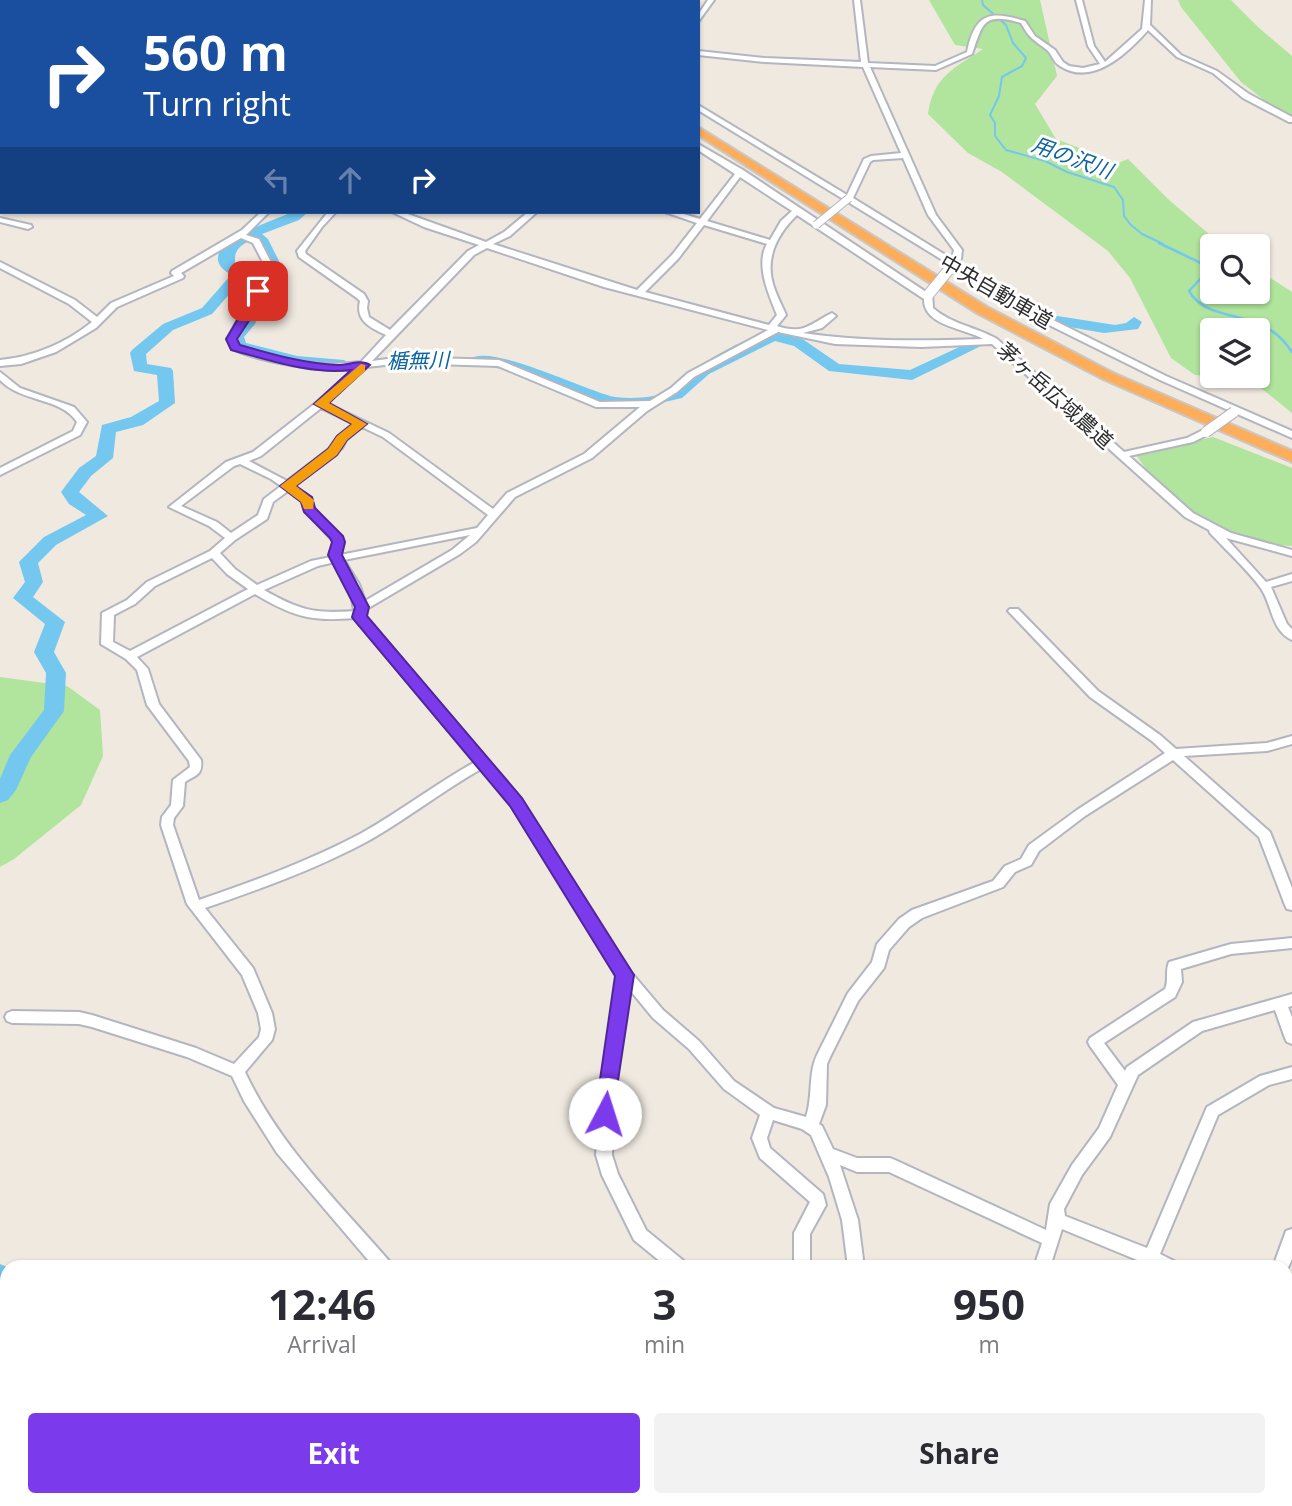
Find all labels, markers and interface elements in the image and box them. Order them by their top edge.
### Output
text: 560 m [143,19,288,85]
icon: right [28,28,119,119]
text: Turn right [143,82,291,125]
water label: 用の沢川 [1028,130,1118,185]
icon: left [258,161,296,199]
icon: ahead [331,161,369,199]
icon: right [404,161,442,199]
map controls [1200,234,1270,388]
button: search [1200,234,1270,304]
street label: 中央自動車道 [935,248,1058,335]
pin [228,261,288,321]
icon: arrive [239,272,277,310]
button: layers [1200,318,1270,388]
street label: 茅ヶ岳広域農道 [992,336,1120,455]
water label: 楯無川 [386,345,452,375]
position arrow [568,1077,642,1151]
text: 12:46 [268,1275,376,1332]
text: 3 [652,1275,677,1332]
text: 950 [953,1275,1025,1332]
text: Arrival [287,1328,357,1360]
text: min [644,1328,685,1360]
text: m [978,1328,1000,1360]
button: Exit [28,1413,640,1493]
button: Share [654,1413,1265,1493]

